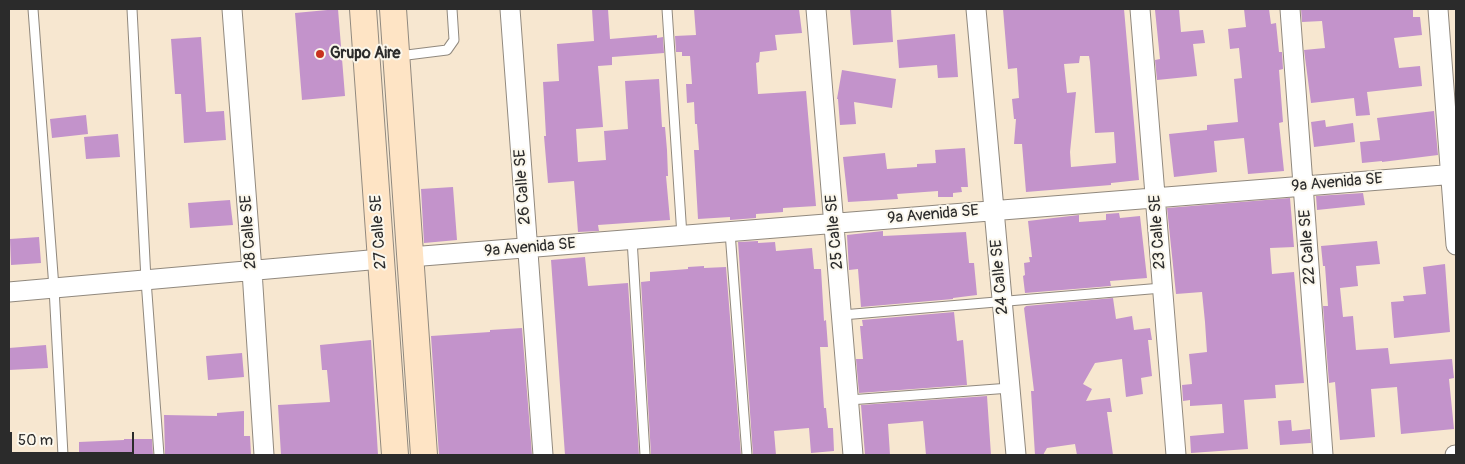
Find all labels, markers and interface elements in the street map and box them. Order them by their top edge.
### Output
place label: Grupo Aire [330,44,400,64]
marker: Grupo Aire [314,48,326,60]
street label: 26 Calle SE [511,149,535,225]
street label: 9a Avenida SE [1291,169,1383,197]
street label: 28 Calle SE [237,194,261,270]
street label: 27 Calle SE [367,194,391,270]
street label: 25 Calle SE [822,194,848,270]
street label: 23 Calle SE [1146,194,1170,270]
street label: 9a Avenida SE [887,201,979,229]
street label: 22 Calle SE [1296,209,1320,285]
street label: 9a Avenida SE [484,234,576,262]
street label: 24 Calle SE [987,238,1013,316]
scale bar [12,422,136,454]
text: 50 m [18,431,53,450]

